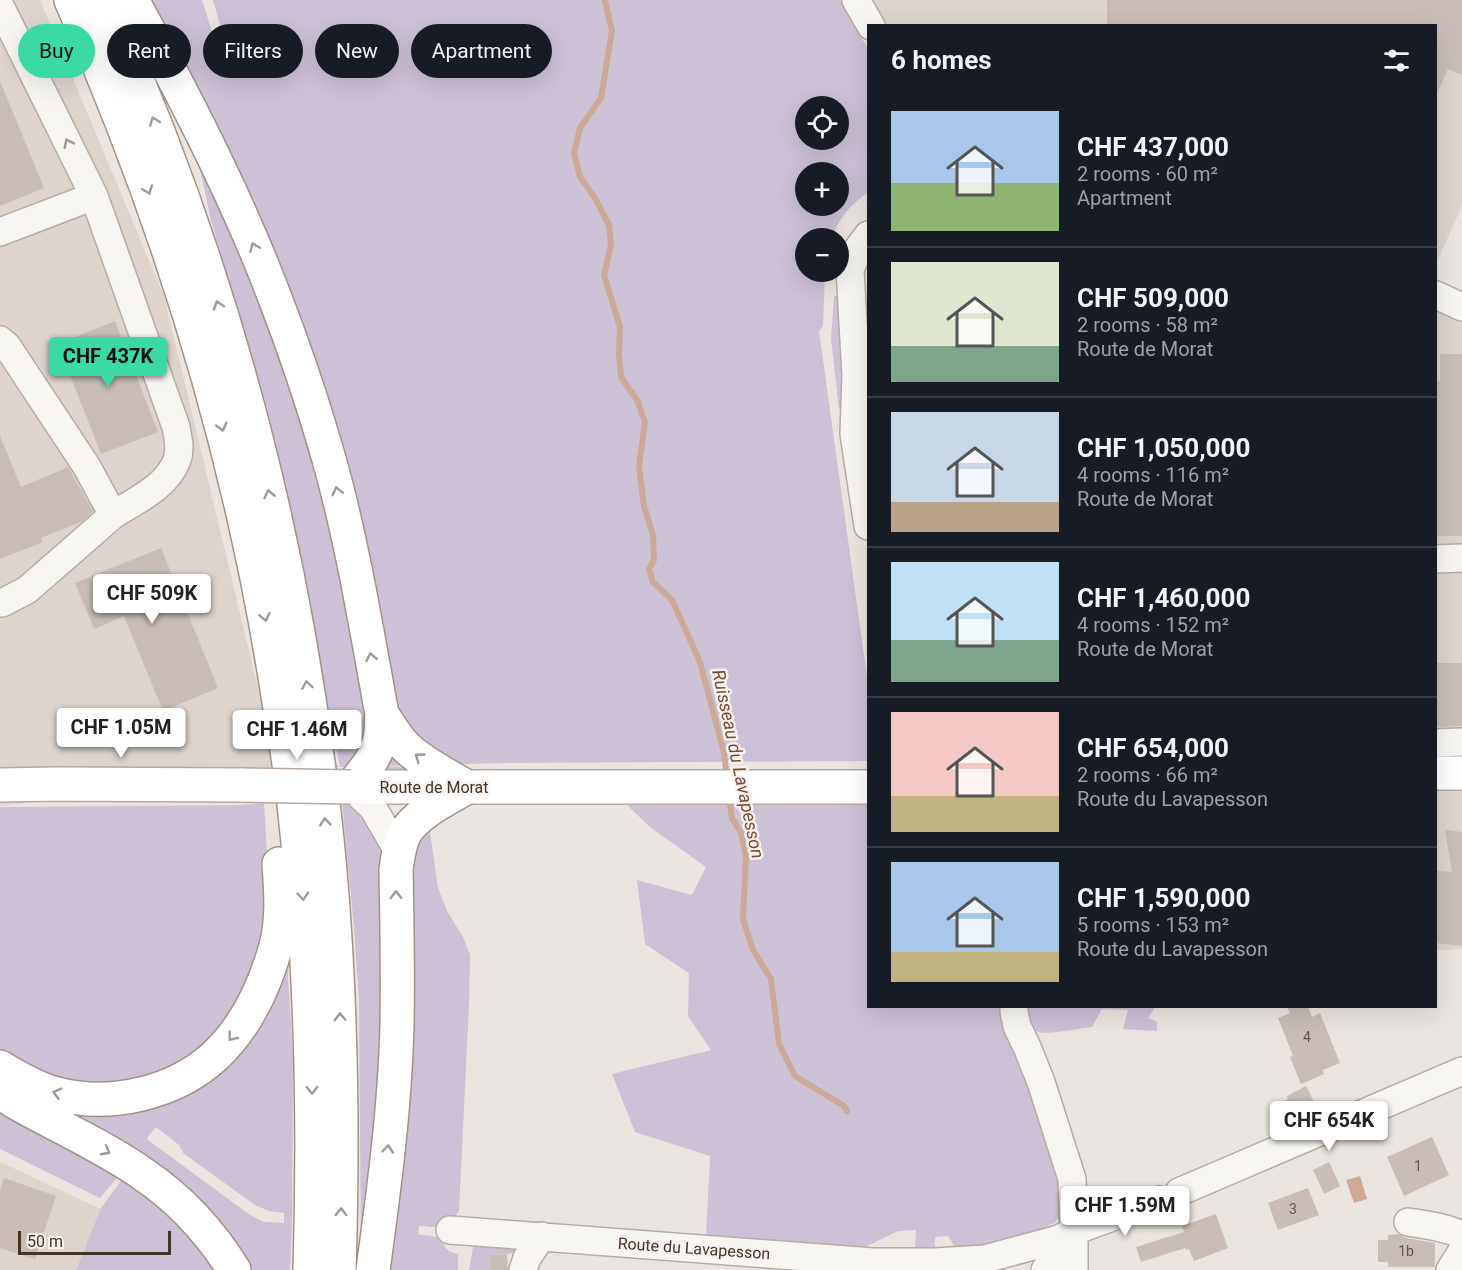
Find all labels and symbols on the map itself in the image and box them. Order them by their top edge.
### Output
one-way arrow [149,117,161,128]
one-way arrow [64,139,76,150]
one-way arrow [140,185,153,195]
one-way arrow [249,242,261,253]
one-way arrow [213,300,225,311]
pin: CHF 437K [46,337,170,388]
one-way arrow [215,421,227,432]
one-way arrow [332,486,344,497]
one-way arrow [263,489,276,499]
pin: CHF 509K [90,574,214,625]
one-way arrow [258,612,271,622]
one-way arrow [365,652,378,662]
water label: Ruisseau du Lavapesson [708,668,769,860]
one-way arrow [301,680,313,690]
pin: CHF 1.05M [52,708,190,759]
pin: CHF 1.46M [228,710,366,761]
one-way arrow [414,753,425,764]
street label: Route de Morat [379,778,489,797]
one-way arrow [319,818,332,827]
one-way arrow [296,891,309,900]
one-way arrow [390,891,402,900]
one-way arrow [333,1012,346,1021]
house number: 4 [1303,1029,1311,1045]
one-way arrow [229,1030,240,1041]
one-way arrow [306,1086,318,1095]
one-way arrow [52,1088,62,1101]
pin: CHF 654K [1267,1101,1391,1152]
one-way arrow [100,1144,110,1155]
one-way arrow [381,1145,394,1154]
house number: 1 [1414,1158,1422,1174]
pin: CHF 1.59M [1056,1186,1194,1237]
house number: 3 [1289,1201,1297,1217]
one-way arrow [335,1207,347,1216]
scale bar [18,1228,171,1256]
street label: Route du Lavapesson [617,1234,771,1263]
house number: 1b [1398,1243,1414,1259]

